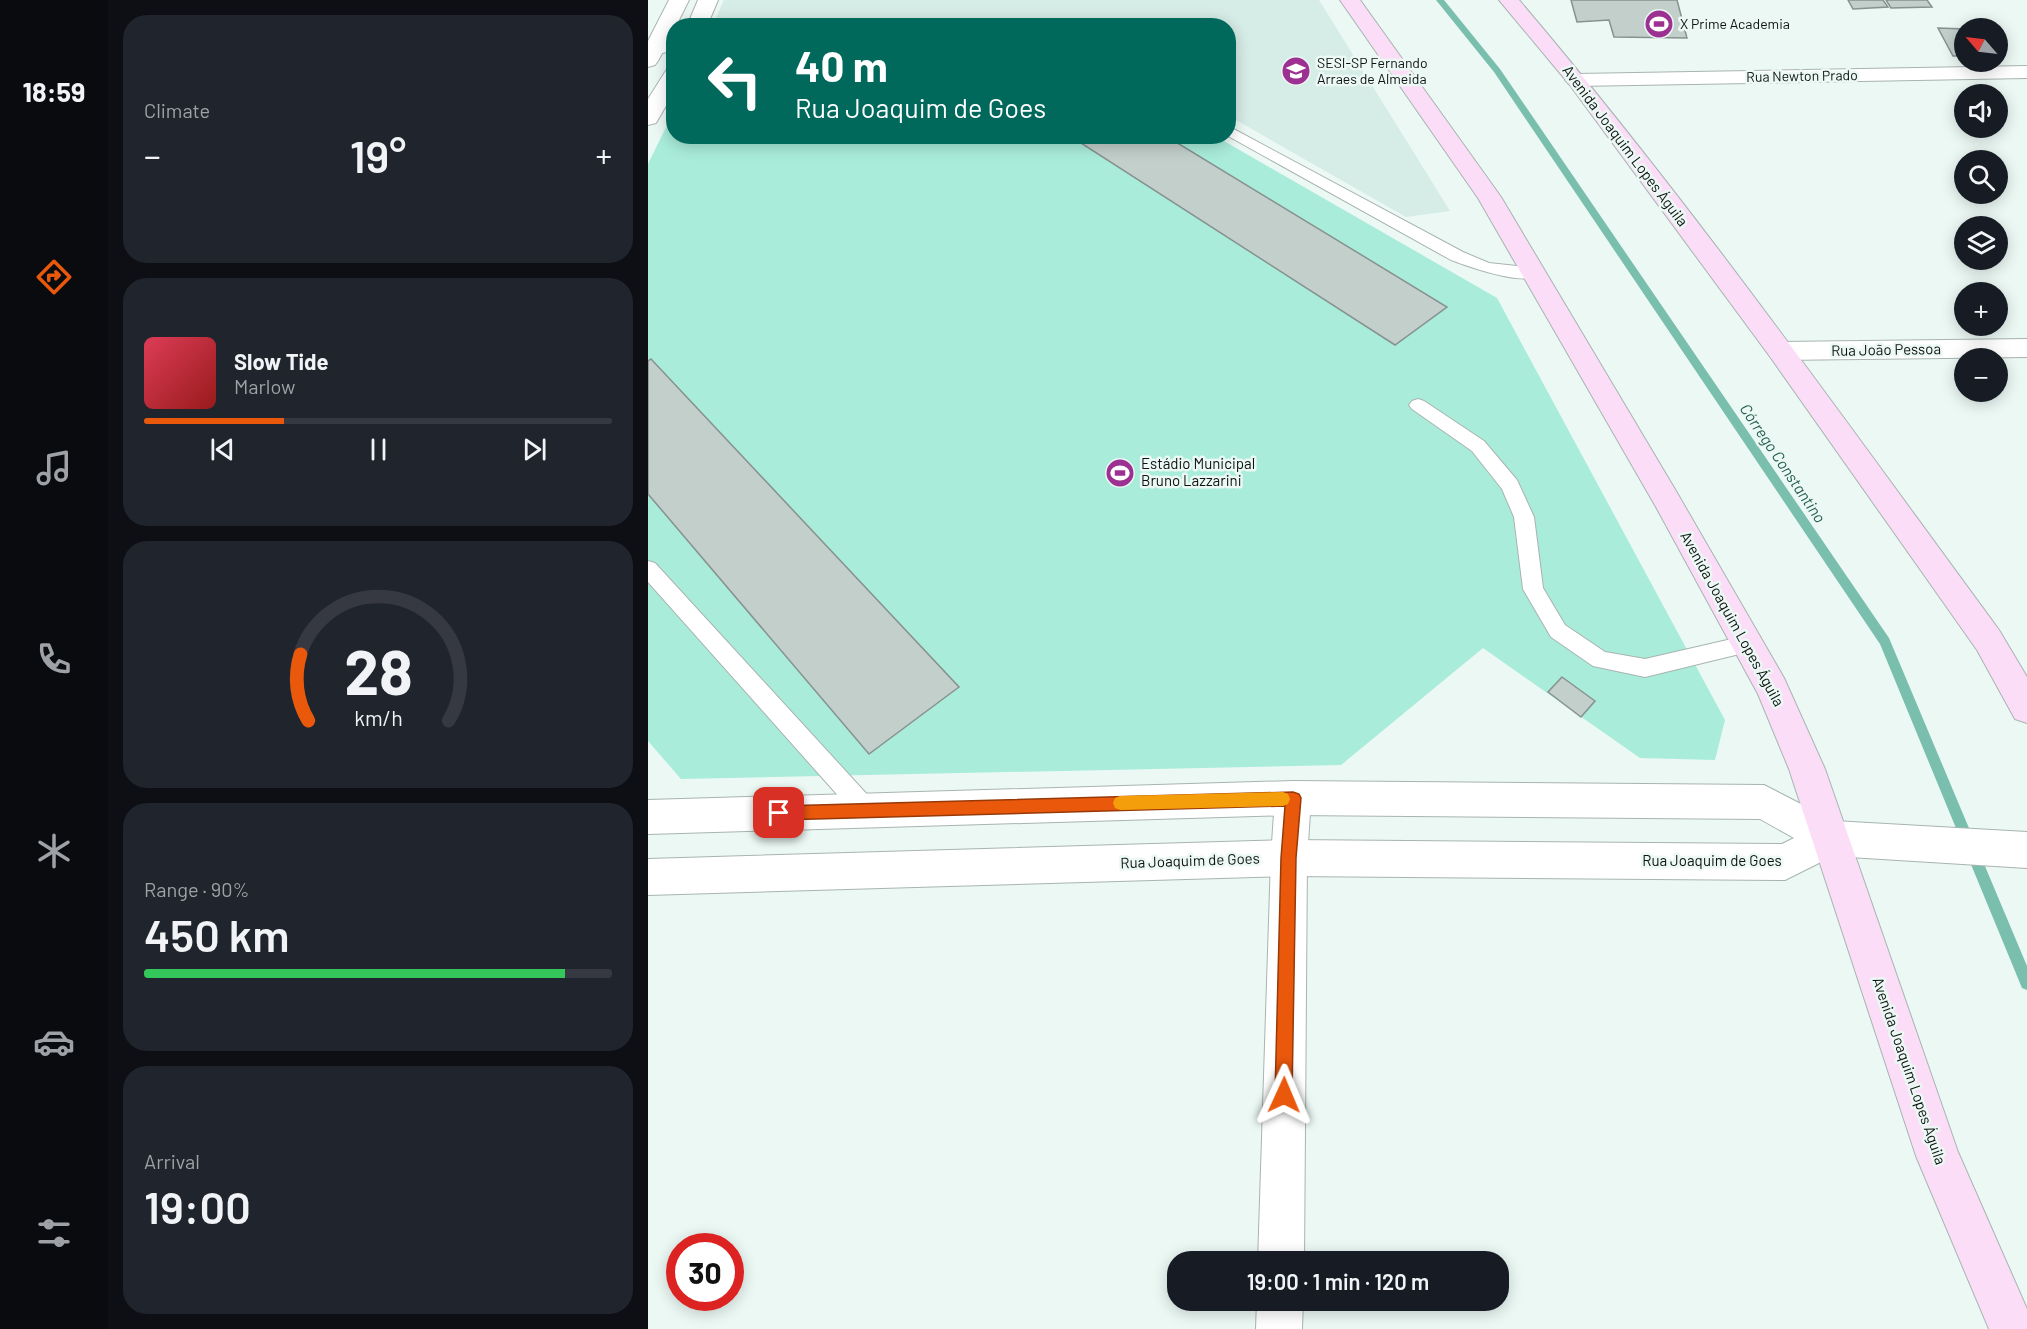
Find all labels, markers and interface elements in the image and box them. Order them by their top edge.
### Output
sports icon: X Prime Academia [1643,8,1675,40]
place label: X Prime Academia [1680,15,1790,32]
north arrow [1954,18,2008,72]
map controls [1954,18,2008,402]
text: 40 m [795,40,888,90]
icon: left [696,42,774,120]
place label: SESI-SP Fernando Arraes de Almeida [1317,54,1428,87]
school or university icon: SESI-SP Fernando Arraes de Almeida [1280,55,1312,87]
street label: Avenida Joaquim Lopes Águila [1559,61,1692,230]
street label: Rua Newton Prado [1746,66,1858,85]
text: 18:59 [23,75,85,107]
button: sound [1954,84,2008,138]
text: Rua Joaquim de Goes [795,91,1046,123]
text: Climate [144,98,210,122]
text: 19° [350,128,406,182]
text: − [144,135,161,175]
text: + [596,135,612,175]
button: search [1954,150,2008,204]
button: layers [1954,216,2008,270]
icon: directions [33,256,75,298]
button: + [1954,282,2008,336]
street label: Rua João Pessoa [1831,339,1941,359]
text: Slow Tide [234,348,329,374]
button: − [1954,348,2008,402]
text: Marlow [234,374,295,398]
water label: Córrego Constantino [1737,400,1830,526]
icon: previous [206,433,239,466]
icon: pause [362,433,395,466]
icon: next [518,433,551,466]
icon: music [33,447,75,489]
place label: Estádio Municipal Bruno Lazzarini [1141,454,1255,489]
sports icon: Estádio Municipal Bruno Lazzarini [1104,457,1136,489]
street label: Avenida Joaquim Lopes Águila [1677,528,1789,709]
text: 28 [344,634,412,708]
icon: phone [33,638,75,680]
text: km/h [354,706,402,731]
pin [753,787,804,838]
icon: arrive [762,796,795,829]
icon: climate [33,830,75,872]
street label: Rua Joaquim de Goes [1120,849,1260,871]
street label: Rua Joaquim de Goes [1642,851,1782,869]
text: Range · 90% [144,877,249,901]
text: 450 km [144,907,290,961]
street label: Avenida Joaquim Lopes Águila [1869,975,1951,1167]
icon: car [33,1021,75,1063]
position arrow [1252,1063,1316,1127]
text: Arrival [144,1149,200,1173]
text: 19:00 [144,1179,251,1233]
icon: filters [33,1212,75,1254]
speed limit sign: 30 [666,1233,744,1311]
text: 19:00 · 1 min · 120 m [1247,1268,1429,1294]

